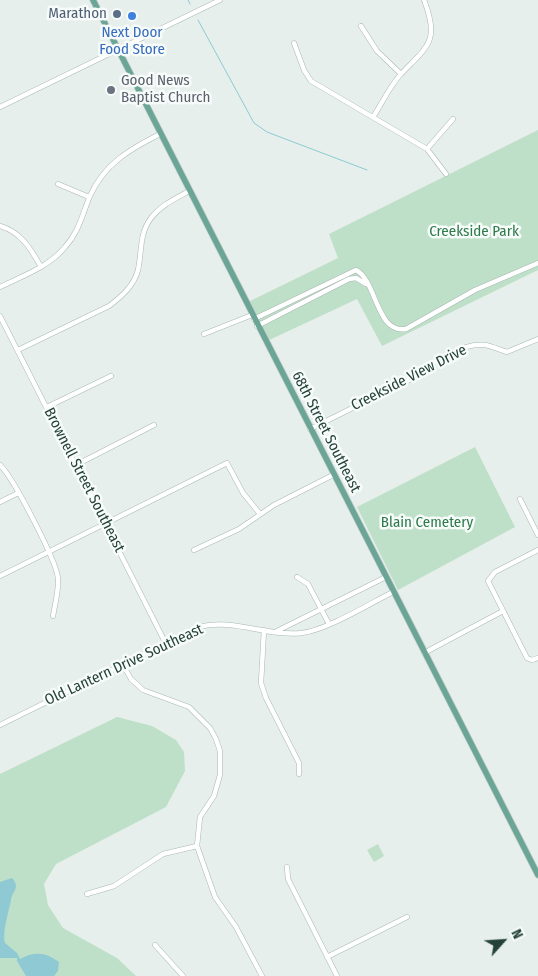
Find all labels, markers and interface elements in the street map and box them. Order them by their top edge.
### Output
place label: Marathon [48,5,107,23]
marker: Marathon [111,8,123,20]
marker: Next Door Food Store [126,10,138,22]
place label: Next Door Food Store [99,24,165,59]
place label: Good News Baptist Church [121,72,210,107]
marker: Good News Baptist Church [105,84,117,96]
park label: Creekside Park [429,223,519,241]
street label: Creekside View Drive [348,341,470,415]
street label: 68th Street Southeast [288,368,364,496]
street label: Brownell Street Southeast [40,405,128,555]
park label: Blain Cemetery [381,514,473,532]
street label: Old Lantern Drive Southeast [42,620,206,710]
north arrow [478,916,528,966]
text: N [507,927,526,942]

